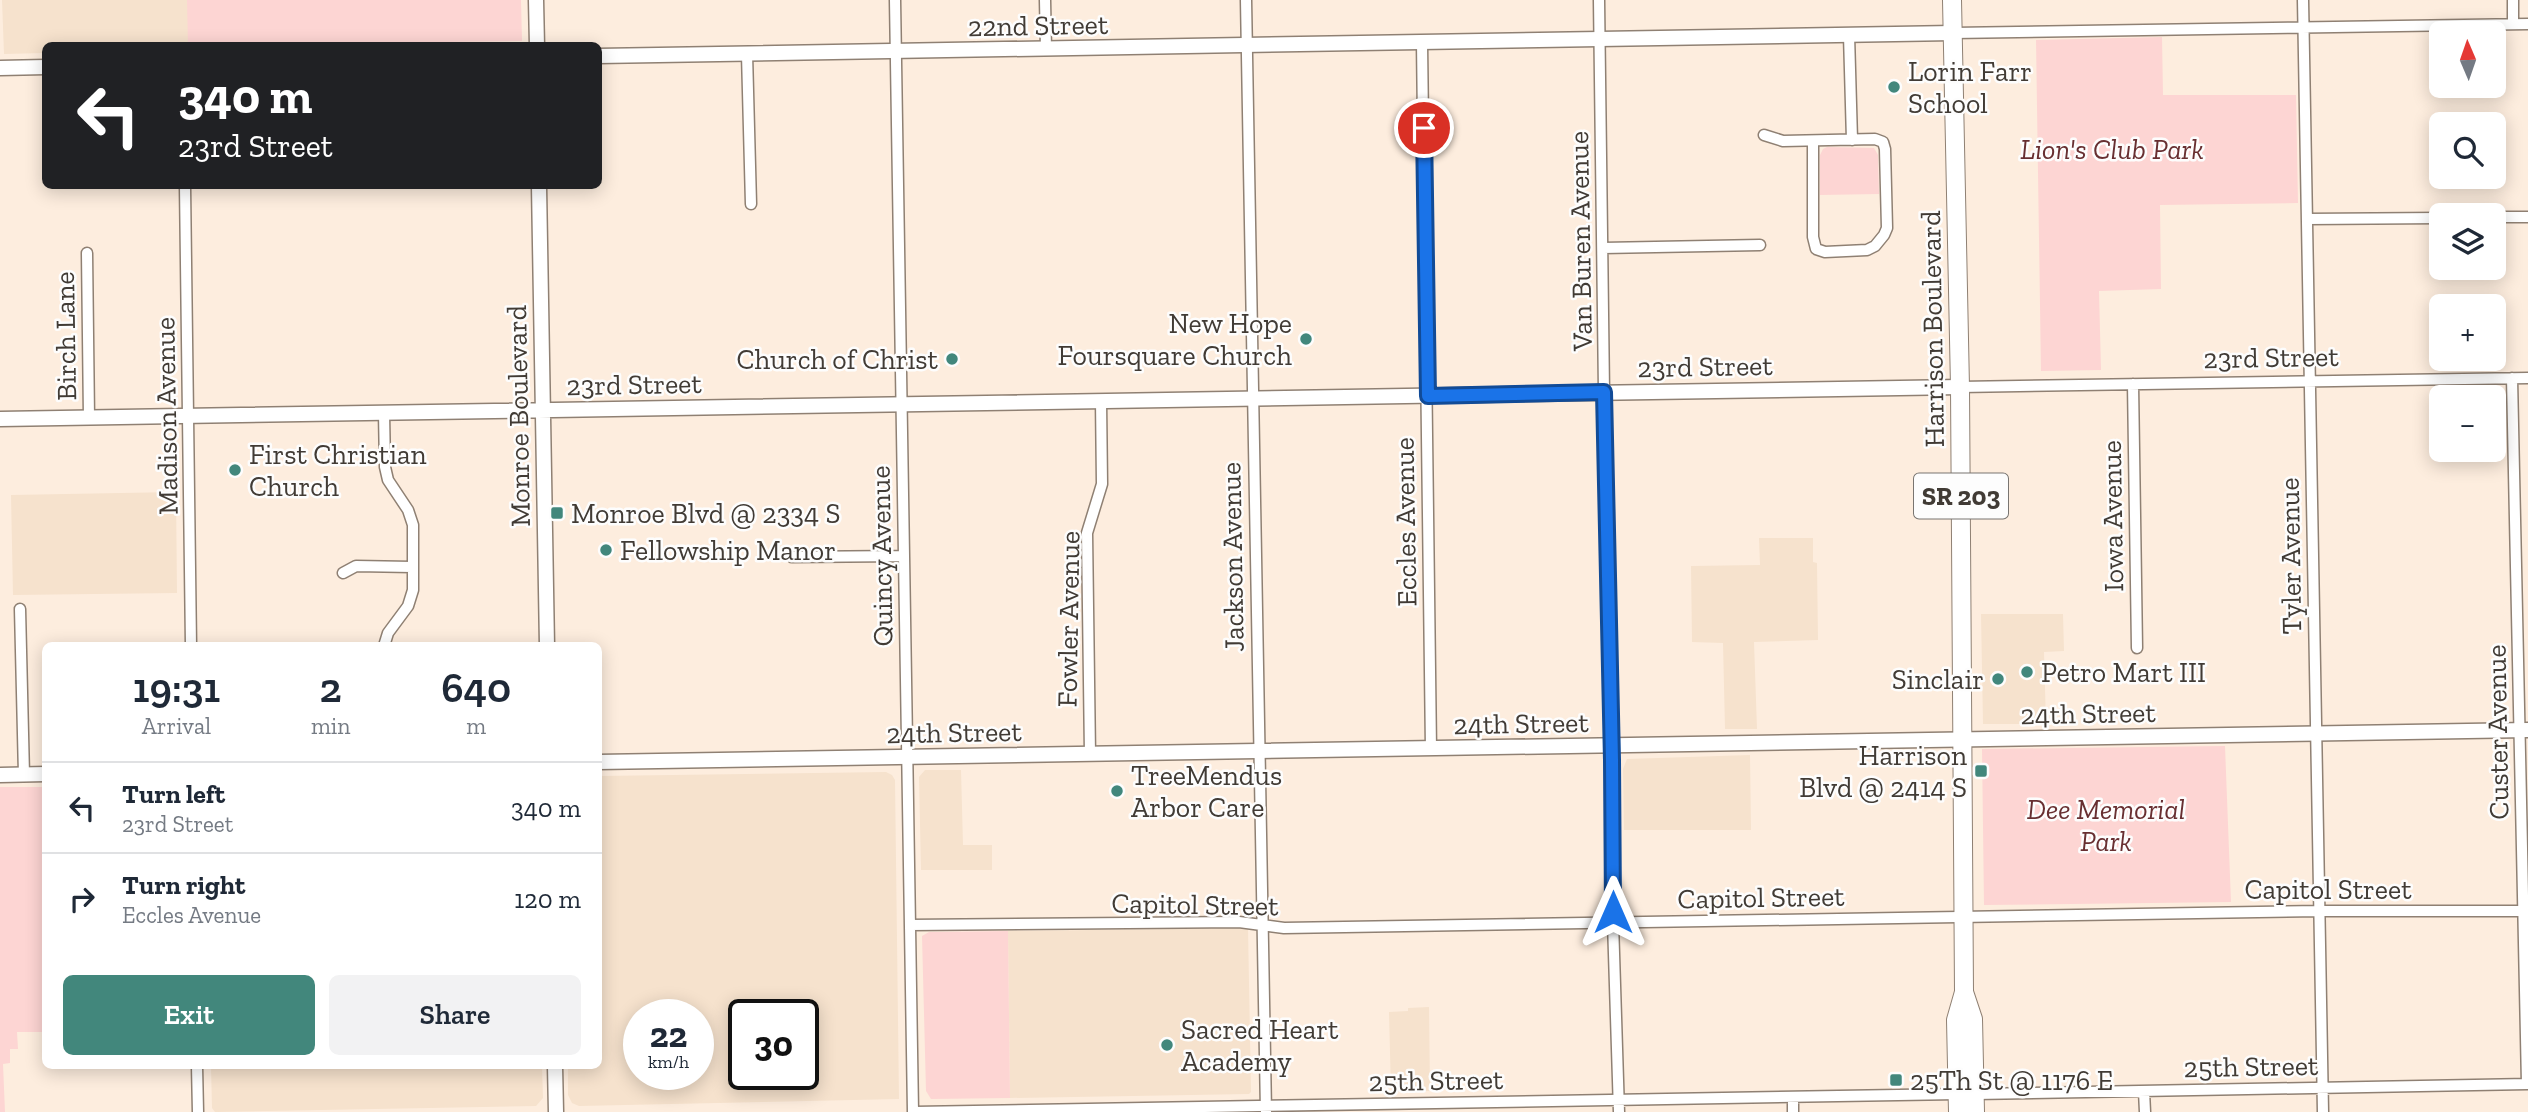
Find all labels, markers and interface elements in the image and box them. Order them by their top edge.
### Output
street label: 22nd Street [968,8,1109,43]
north arrow [2429,21,2506,98]
map controls [2429,21,2506,462]
place label: Lorin Farr School [1908,55,2032,120]
text: 340 m [178,67,312,126]
icon: left [63,70,154,161]
marker: Lorin Farr School [1886,79,1902,95]
pin [1394,98,1454,158]
icon: arrive [1405,109,1443,147]
button: search [2429,112,2506,189]
text: 23rd Street [178,127,333,165]
street label: Van Buren Avenue [1562,131,1599,352]
park label: Lion's Club Park [2020,133,2204,166]
button: layers [2429,203,2506,280]
street label: Harrison Boulevard [1914,210,1951,448]
street label: Birch Lane [48,271,83,401]
button: + [2429,294,2506,371]
street label: Monroe Boulevard [500,305,537,527]
place label: New Hope Foursquare Church [1058,307,1292,372]
street label: Madison Avenue [148,317,185,515]
marker: New Hope Foursquare Church [1298,331,1314,347]
street label: 23rd Street [2203,340,2340,375]
place label: Church of Christ [736,343,939,376]
street label: 23rd Street [1637,349,1774,384]
marker: Church of Christ [944,351,960,367]
street label: 23rd Street [566,367,703,402]
button: − [2429,385,2506,462]
street label: Eccles Avenue [1388,437,1423,607]
place label: First Christian Church [249,438,427,503]
street label: Iowa Avenue [2095,440,2130,592]
marker: First Christian Church [227,462,243,478]
street label: Jackson Avenue [1214,462,1251,652]
street label: Quincy Avenue [863,465,900,647]
road number: SR 203 [1914,474,2008,518]
street label: Tyler Avenue [2273,477,2308,635]
place label: Monroe Blvd @ 2334 S [571,497,840,530]
marker: Monroe Blvd @ 2334 S [549,505,565,521]
street label: Fowler Avenue [1050,531,1087,708]
place label: Fellowship Manor [620,534,836,567]
marker: Fellowship Manor [598,542,614,558]
street label: Custer Avenue [2479,644,2516,820]
place label: Petro Mart III [2041,656,2206,689]
text: 19:31 [133,662,220,713]
text: 2 [320,662,342,713]
text: 640 [441,662,511,713]
place label: Sinclair [1892,663,1984,696]
marker: Petro Mart III [2019,664,2035,680]
marker: Sinclair [1990,671,2006,687]
street label: 24th Street [2020,696,2157,731]
street label: 24th Street [1453,706,1590,741]
text: Arrival [142,712,211,740]
text: min [311,712,350,740]
text: m [466,712,486,740]
street label: 24th Street [886,715,1023,750]
place label: Harrison Blvd @ 2414 S [1799,739,1967,804]
place label: TreeMendus Arbor Care [1131,759,1282,824]
marker: Harrison Blvd @ 2414 S [1973,763,1989,779]
text: Turn left [122,778,225,810]
marker: TreeMendus Arbor Care [1109,783,1125,799]
icon: left [63,789,101,827]
text: 340 m [511,792,581,824]
park label: Dee Memorial Park [2027,793,2185,858]
text: 23rd Street [122,810,233,838]
text: Turn right [122,869,245,901]
street label: Capitol Street [2244,873,2412,906]
position arrow [1576,875,1650,949]
icon: right [63,880,101,918]
street label: Capitol Street [1677,880,1845,915]
text: 120 m [514,883,581,915]
street label: Capitol Street [1111,887,1279,922]
text: Eccles Avenue [122,901,261,929]
button: Exit [63,975,315,1055]
button: Share [329,975,581,1055]
speed limit sign: 30 [728,999,819,1090]
place label: Sacred Heart Academy [1181,1013,1339,1078]
text: 22 [650,1014,687,1056]
marker: Sacred Heart Academy [1159,1037,1175,1053]
street label: 25th Street [2183,1049,2319,1084]
text: km/h [648,1051,689,1073]
street label: 25th Street [1368,1063,1504,1098]
place label: 25Th St @ 1176 E [1910,1064,2113,1097]
marker: 25Th St @ 1176 E [1888,1072,1904,1088]

